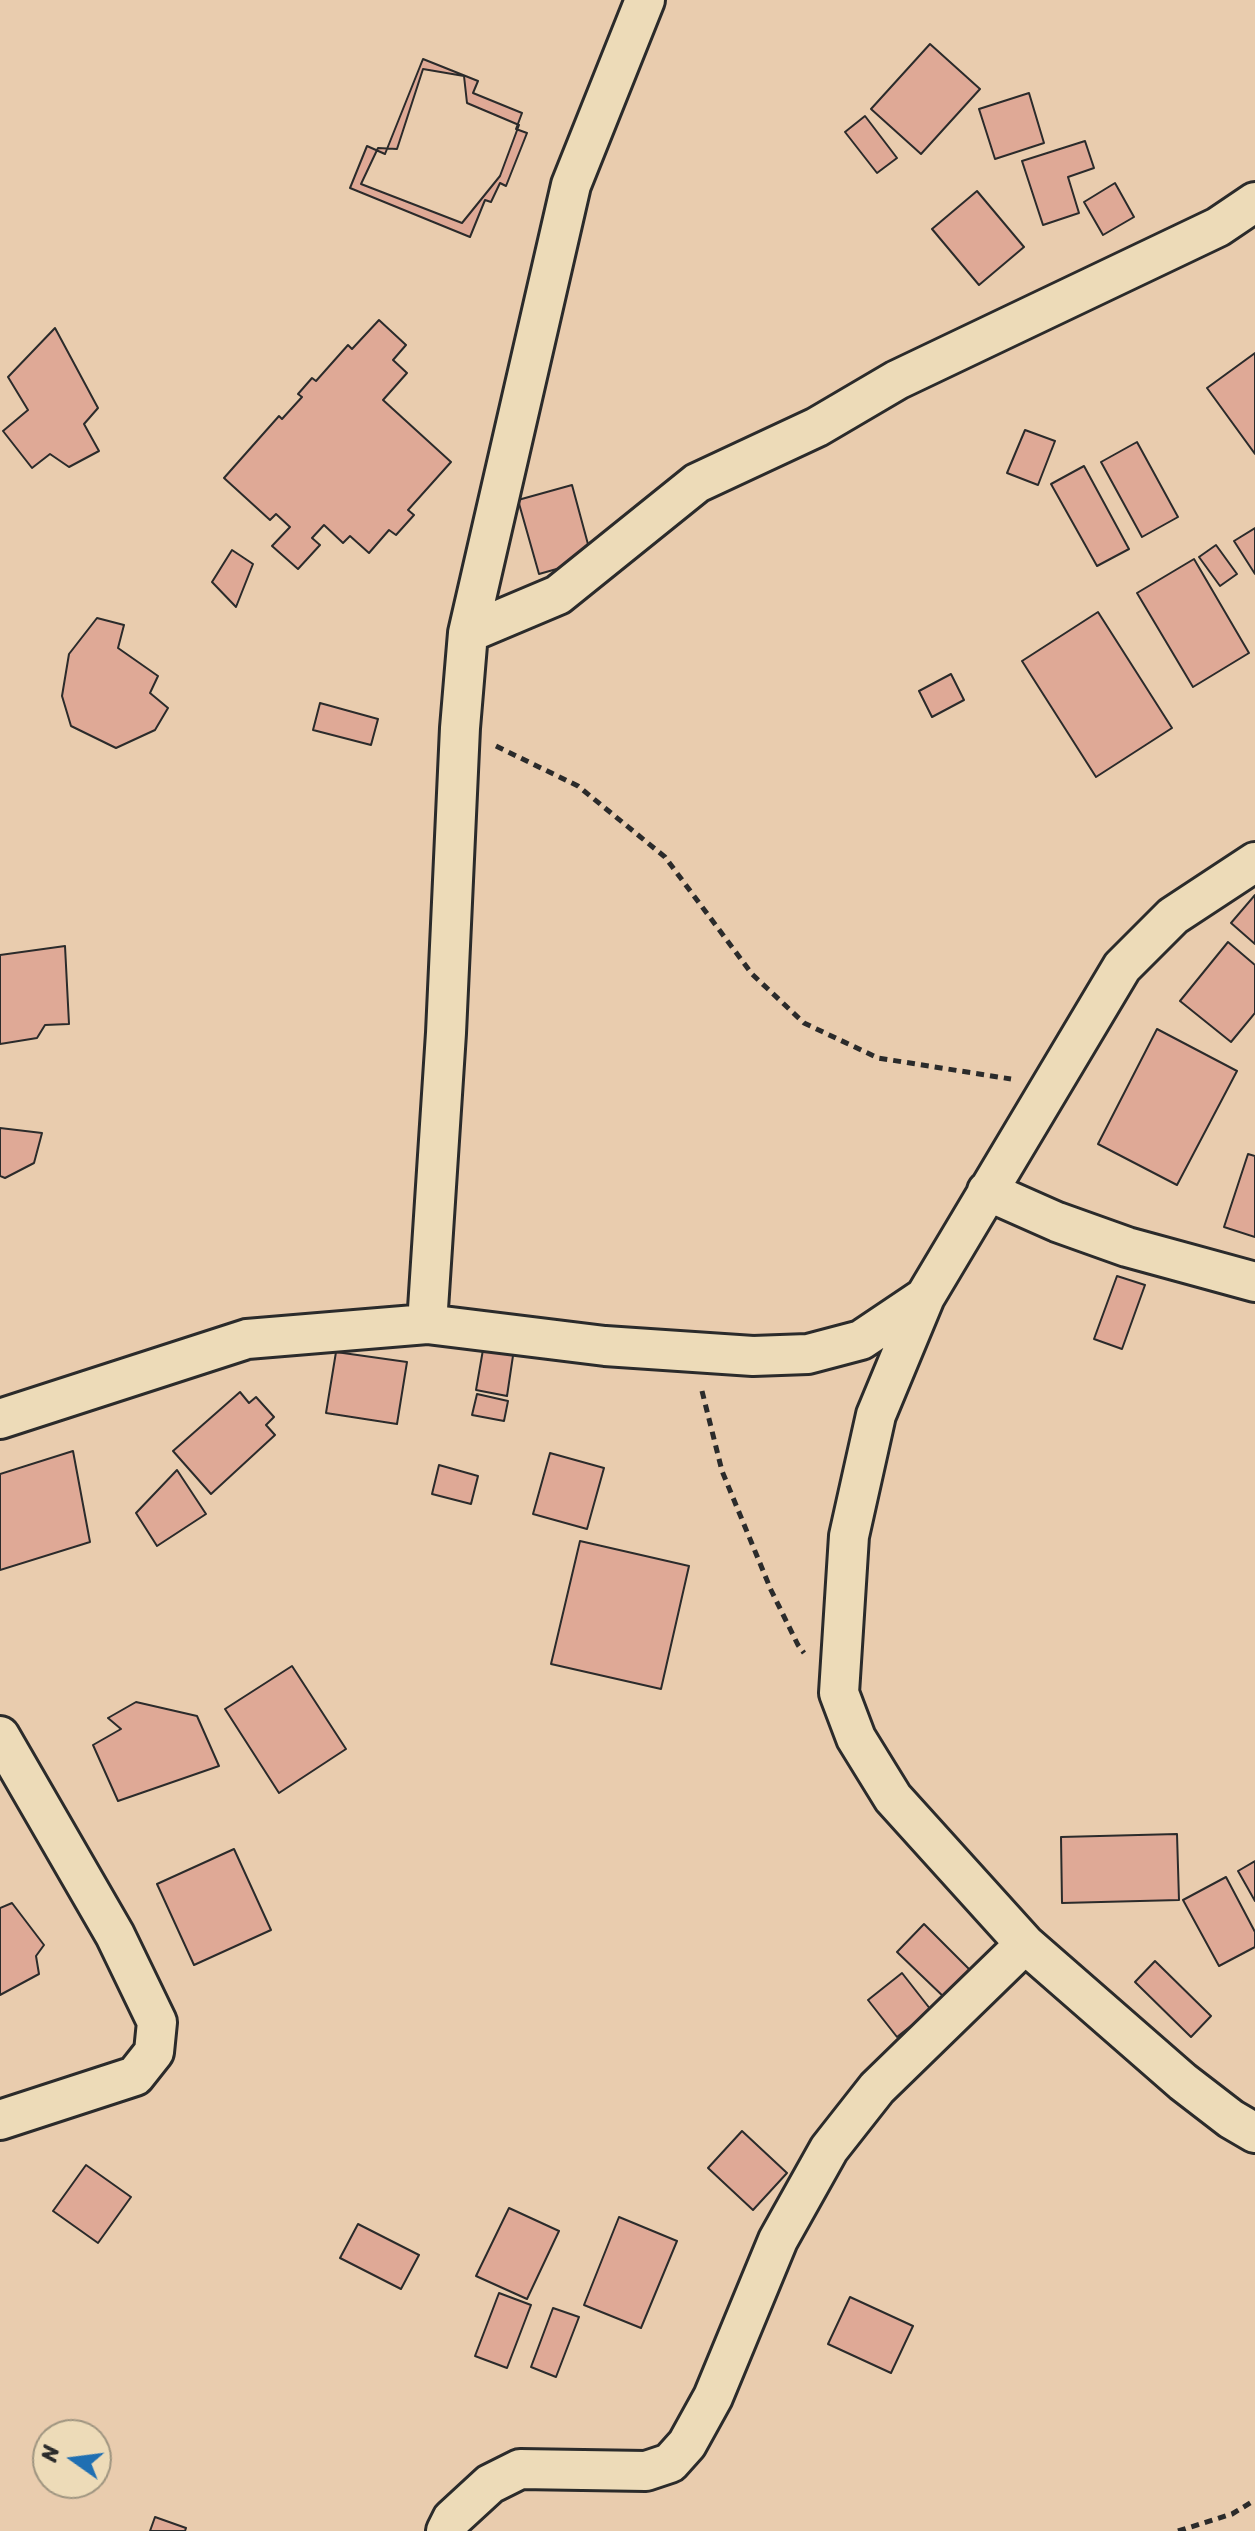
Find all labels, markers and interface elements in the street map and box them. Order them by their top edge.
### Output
north arrow [32,2419,112,2499]
text: N [29,2441,71,2466]

